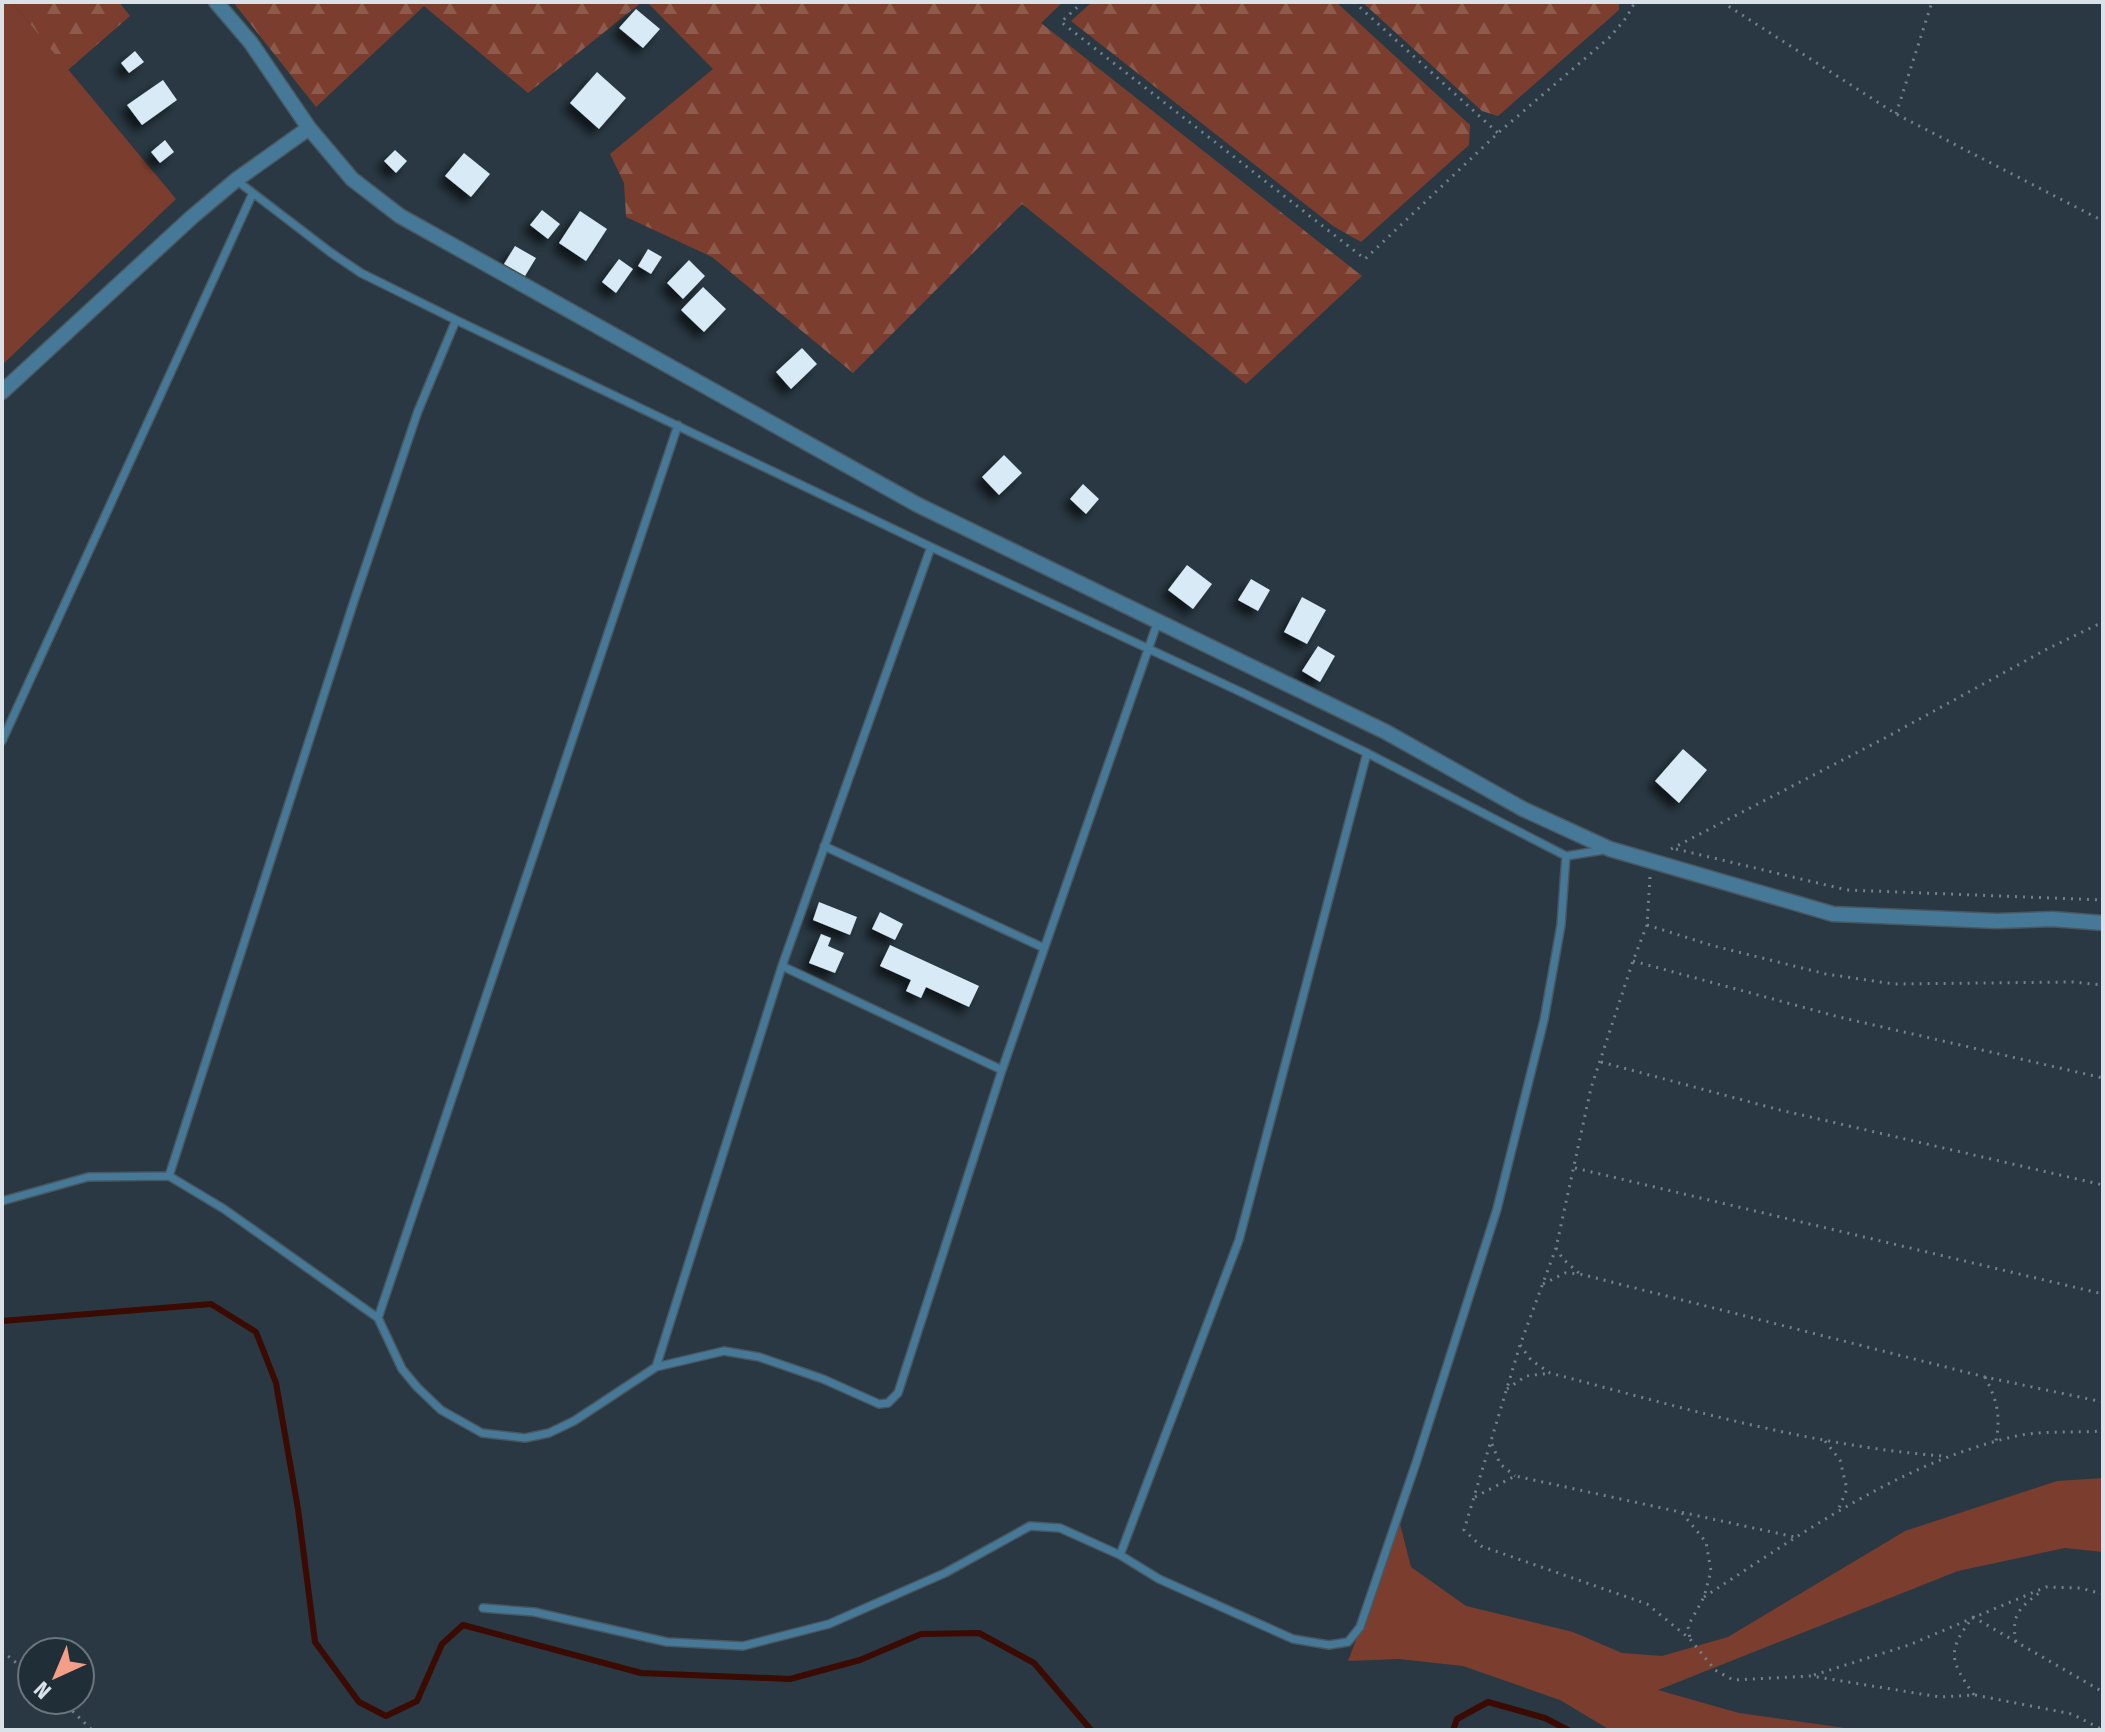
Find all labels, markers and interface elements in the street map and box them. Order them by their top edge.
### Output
north arrow [16,1636,96,1716]
text: N [28,1676,57,1704]

